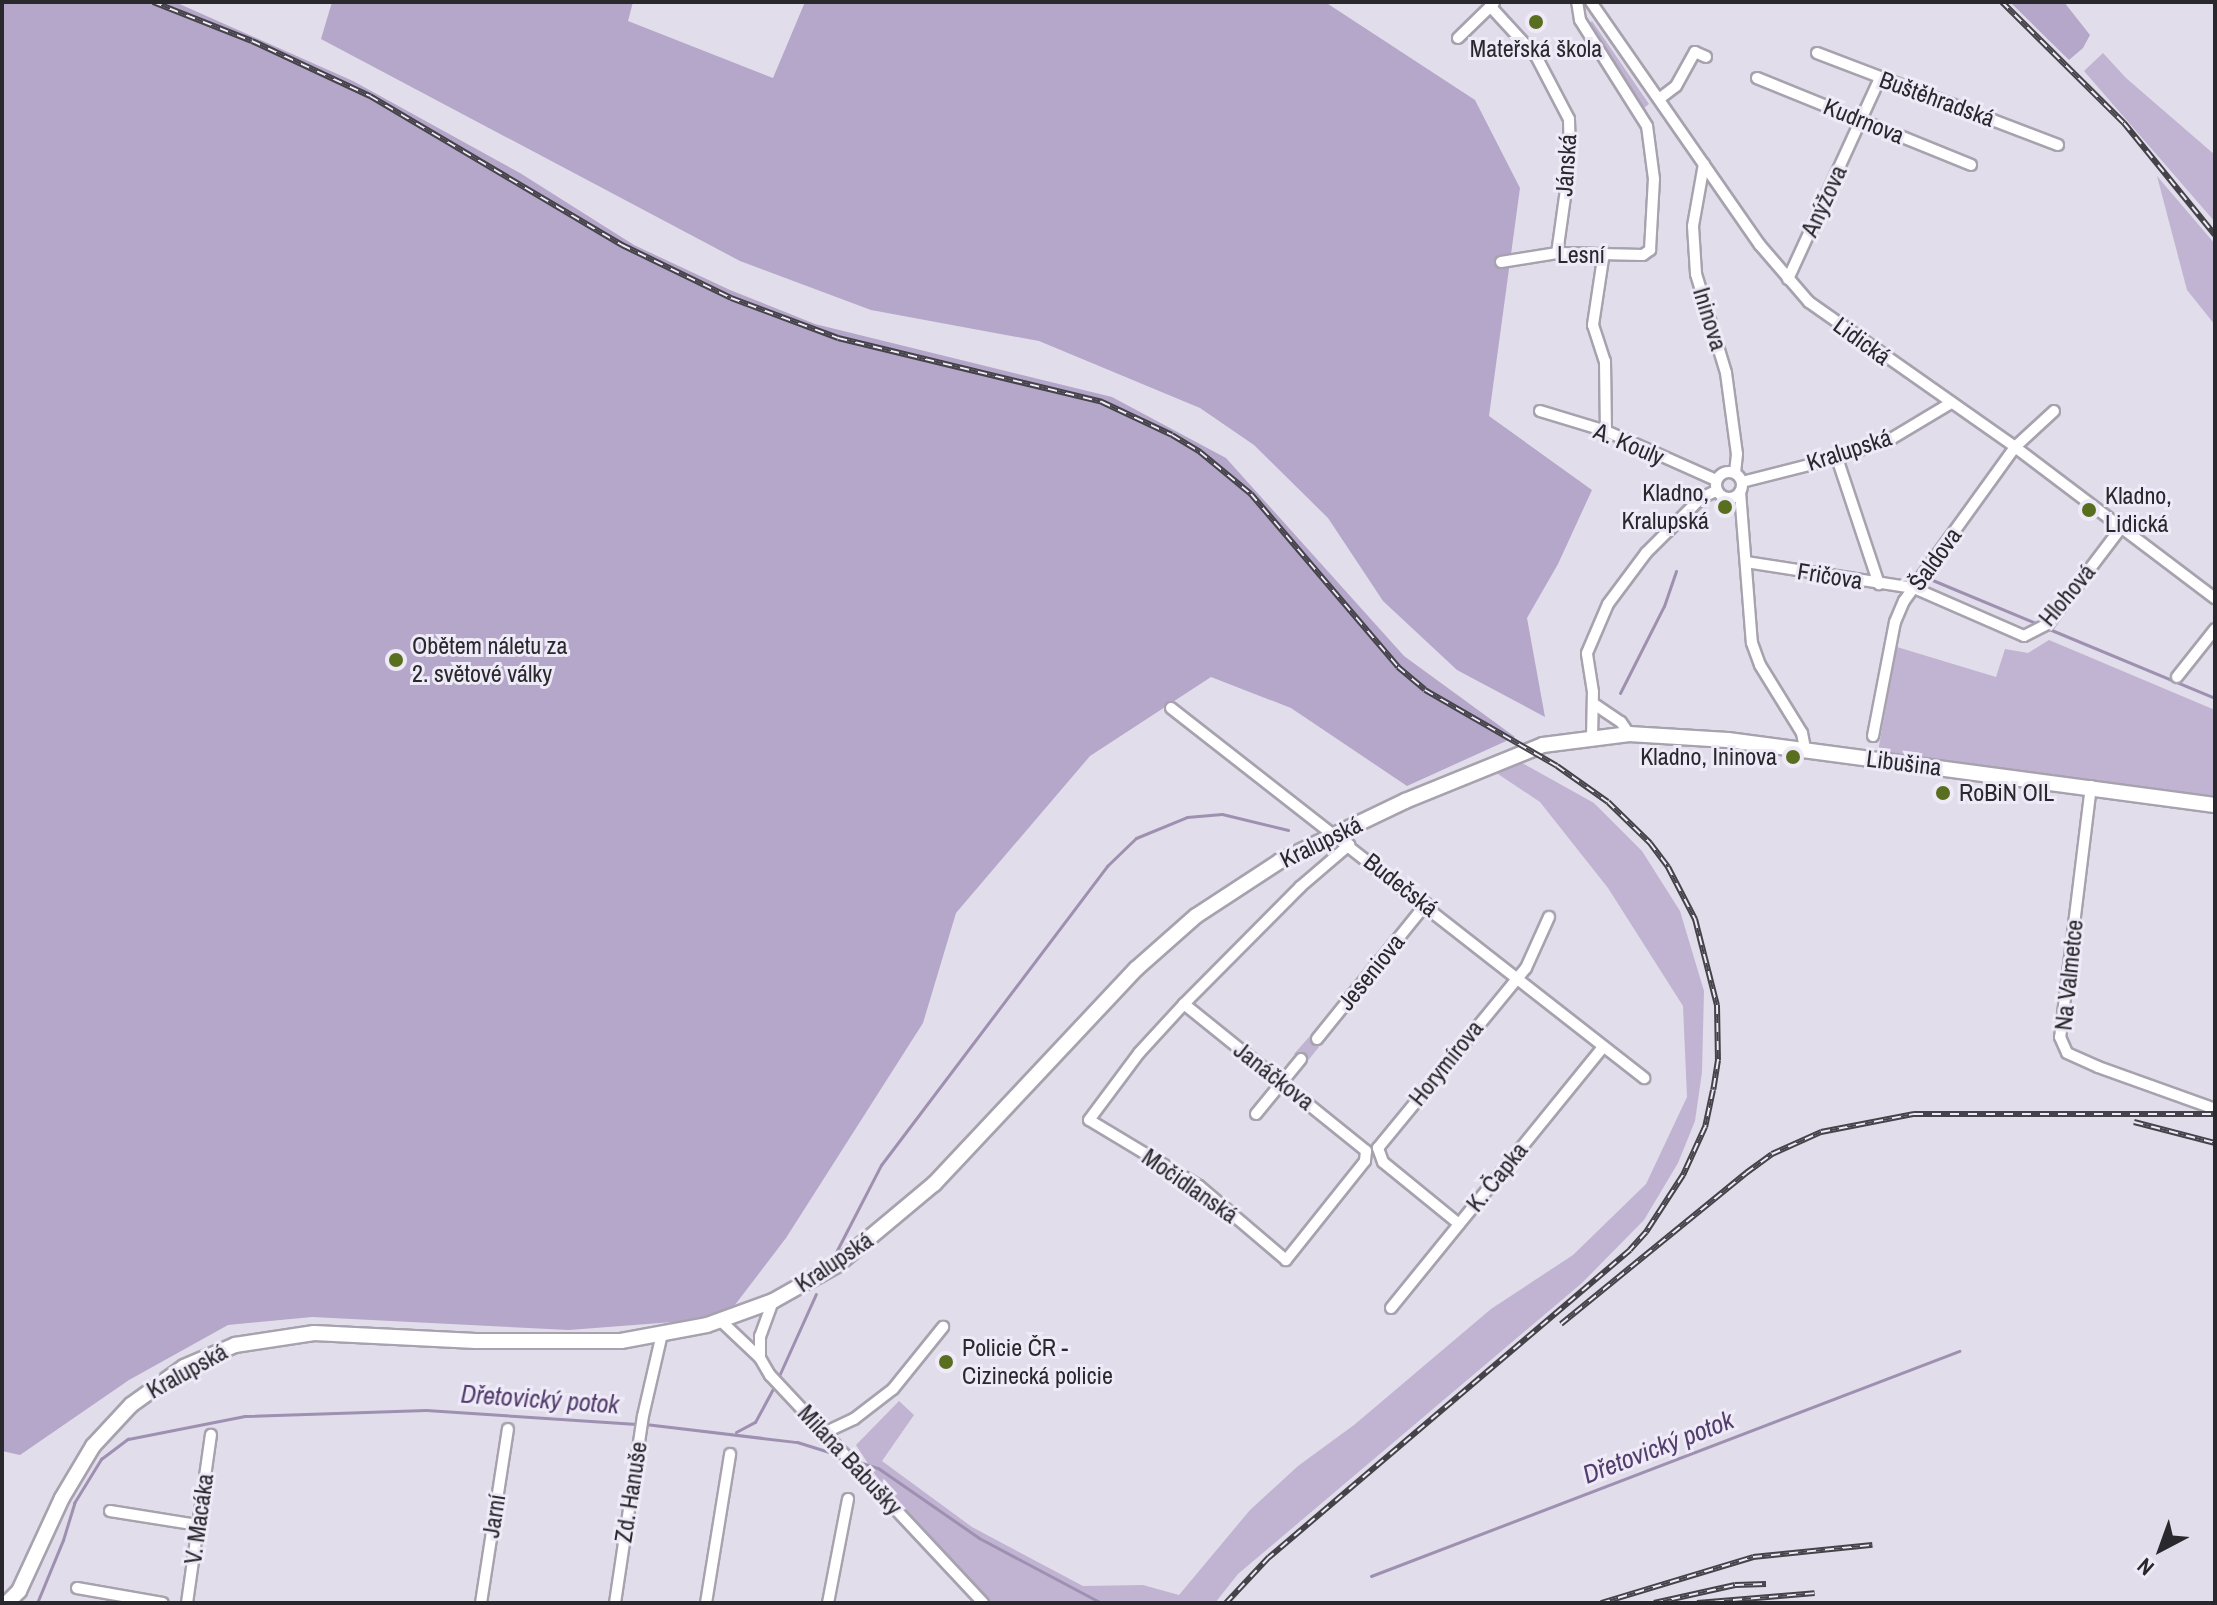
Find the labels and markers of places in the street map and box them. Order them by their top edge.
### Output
marker: Mateřská škola [1527,13,1545,31]
place label: Mateřská škola [1470,35,1602,63]
place label: Kladno, Kralupská [1621,479,1709,535]
place label: Kladno, Lidická [2105,482,2172,538]
marker: Kladno, Kralupská [1716,498,1734,516]
marker: Kladno, Lidická [2080,501,2098,519]
place label: Obětem náletu za 2. světové války [412,632,567,688]
marker: Obětem náletu za 2. světové války [387,651,405,669]
place label: Kladno, Ininova [1640,743,1777,771]
marker: Kladno, Ininova [1784,748,1802,766]
place label: RoBiN OIL [1959,779,2054,807]
marker: RoBiN OIL [1934,784,1952,802]
place label: Policie ČR - Cizinecká policie [962,1334,1113,1390]
marker: Policie ČR - Cizinecká policie [937,1353,955,1371]

